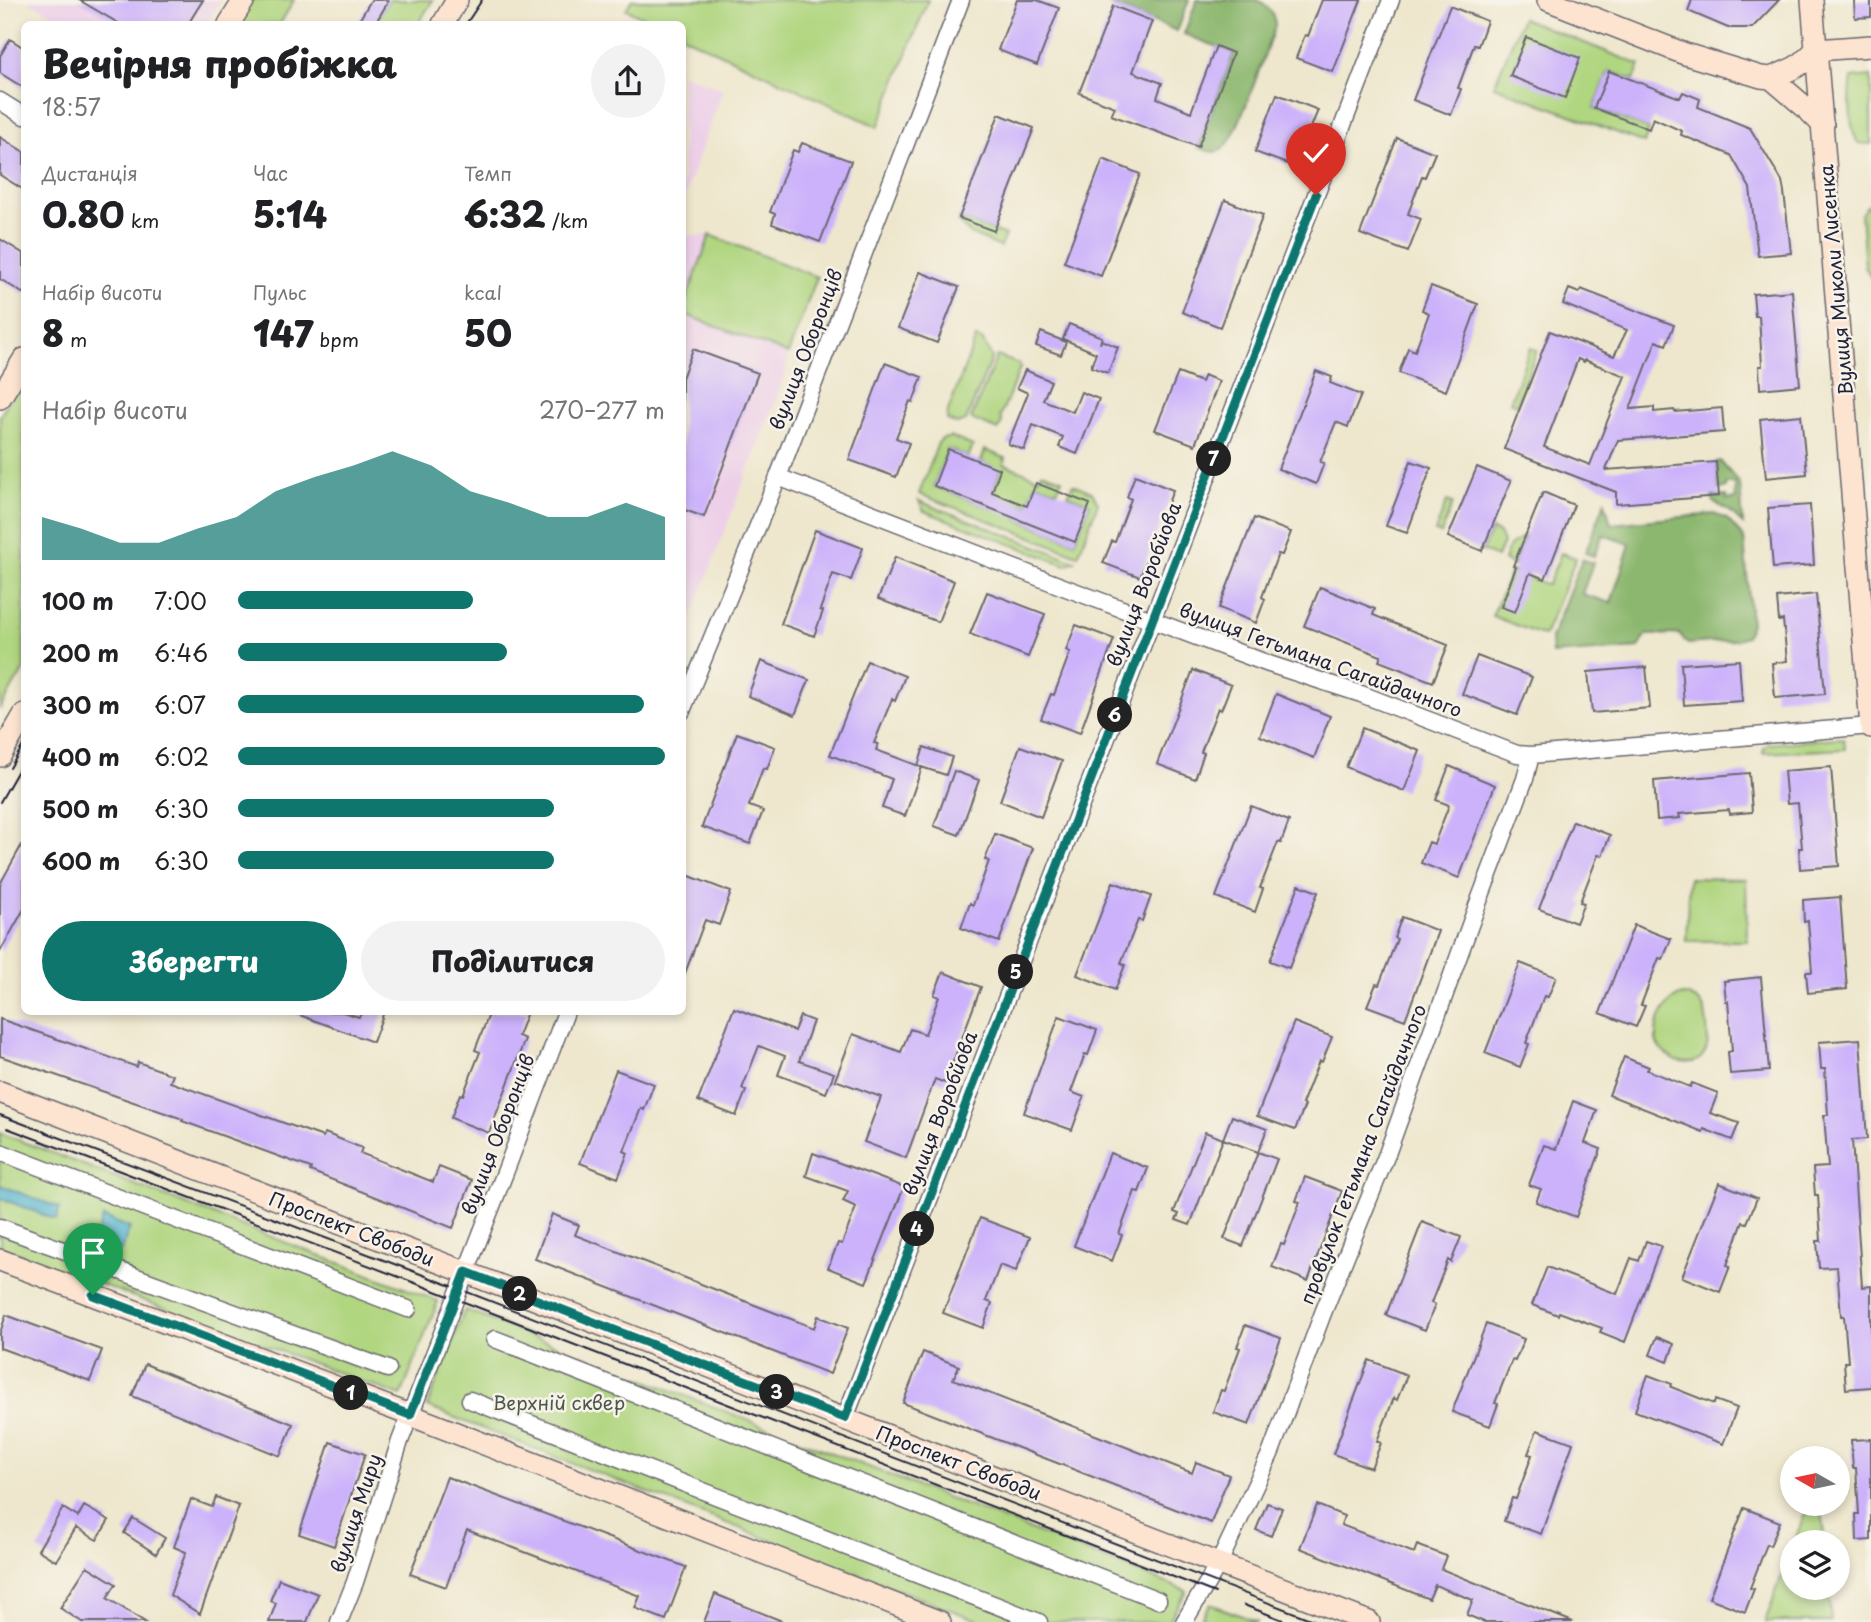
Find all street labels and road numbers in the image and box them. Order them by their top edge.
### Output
street label: Вулиця Миколи Лисенка [1811,163,1859,397]
street label: вулиця Оборонців [761,264,849,434]
street label: вулиця Воробйова [1099,498,1187,670]
street label: вулиця Гетьмана Сагайдачного [1176,595,1466,723]
street label: провулок Гетьмана Сагайдачного [1292,1000,1432,1308]
street label: вулиця Воробйова [895,1027,983,1199]
street label: вулиця Оборонців [453,1049,541,1219]
street label: Проспект Свободи [265,1184,439,1272]
street label: Проспект Свободи [872,1418,1046,1506]
street label: вулиця Миру [323,1450,387,1576]

